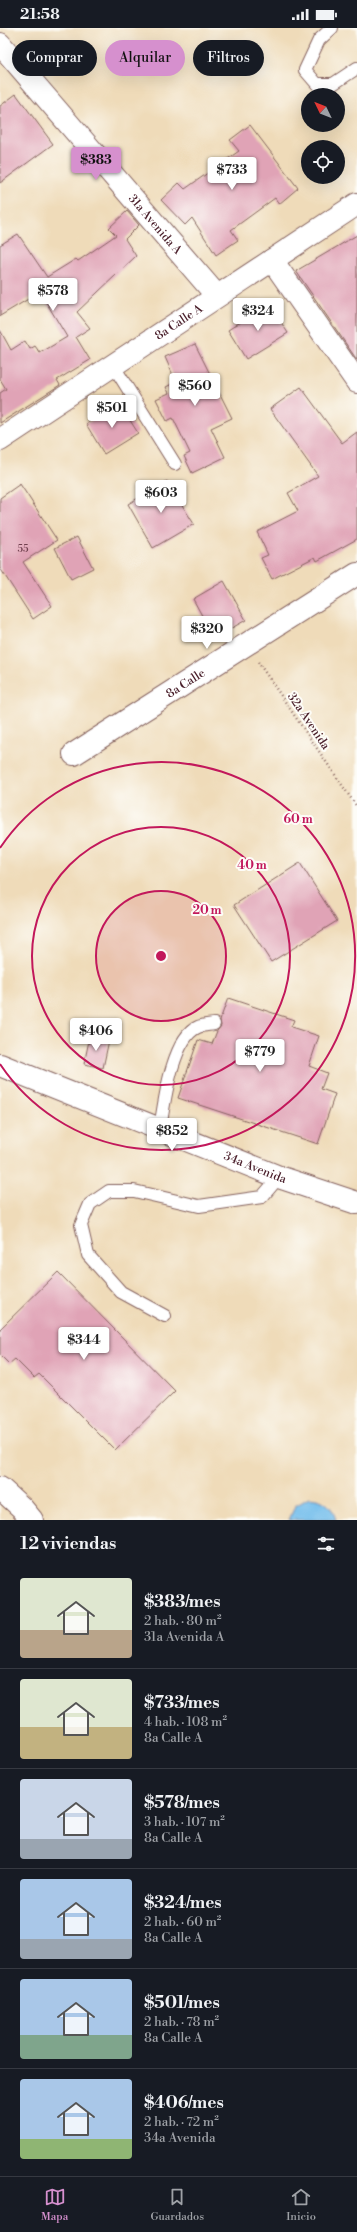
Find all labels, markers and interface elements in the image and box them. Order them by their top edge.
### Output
text: 21:58 [20,5,60,24]
chip: Comprar [12,40,97,76]
chip: Alquilar [105,40,185,76]
chip: Filtros [193,40,264,76]
north arrow [301,88,345,132]
map controls [301,88,345,184]
button: locate [301,140,345,184]
pin: $383 [72,147,120,181]
text: $383 [80,152,112,168]
pin: $733 [208,157,256,191]
text: $733 [217,162,247,178]
street label: 31a Avenida A [125,192,185,258]
pin: $578 [29,278,77,312]
text: $578 [37,283,69,299]
pin: $324 [234,298,282,332]
street label: 8a Calle A [152,301,206,344]
text: $324 [242,303,274,319]
pin: $560 [171,373,219,407]
text: $560 [178,378,212,394]
pin: $501 [88,395,136,429]
text: $501 [96,400,128,416]
pin: $603 [137,480,185,514]
text: $603 [144,485,178,501]
house number: 55 [17,543,29,555]
pin: $320 [183,616,231,650]
text: $320 [190,621,224,637]
street label: 8a Calle [163,666,208,702]
street label: 32a Avenida [284,690,334,753]
text: 60 m [283,812,313,827]
text: 40 m [237,858,267,873]
text: 20 m [192,903,222,918]
centre of rings [154,949,168,963]
pin: $406 [72,1018,120,1052]
text: $406 [79,1023,113,1039]
pin: $779 [236,1039,284,1073]
text: $779 [245,1044,275,1060]
pin: $852 [148,1118,196,1152]
text: $852 [156,1123,188,1139]
street label: 34a Avenida [222,1149,289,1187]
pin: $344 [60,1327,108,1361]
text: $344 [67,1332,101,1348]
text: 12 viviendas [20,1533,116,1555]
icon: filters [315,1533,337,1555]
text: $383/mes [144,1591,221,1613]
icon: home [52,1594,100,1642]
text: 2 hab. · 80 m² [144,1613,221,1629]
text: 31a Avenida A [144,1629,224,1645]
text: $733/mes [144,1692,220,1714]
icon: home [52,1695,100,1743]
text: 4 hab. · 108 m² [144,1714,227,1730]
text: 8a Calle A [144,1730,203,1746]
text: $578/mes [144,1792,220,1814]
icon: home [52,1795,100,1843]
text: 3 hab. · 107 m² [144,1814,225,1830]
text: 8a Calle A [144,1830,203,1846]
text: $324/mes [144,1892,222,1914]
icon: home [52,1895,100,1943]
text: 2 hab. · 60 m² [144,1914,221,1930]
text: 8a Calle A [144,1930,203,1946]
text: $501/mes [144,1992,220,2014]
icon: home [52,1995,100,2043]
text: 2 hab. · 78 m² [144,2014,219,2030]
text: 8a Calle A [144,2030,203,2046]
text: $406/mes [144,2092,224,2114]
icon: home [52,2095,100,2143]
text: 2 hab. · 72 m² [144,2114,219,2130]
text: 34a Avenida [144,2130,216,2146]
tab: Mapa [41,2186,68,2224]
tab: Guardados [150,2186,204,2224]
tab: Inicio [286,2186,316,2224]

